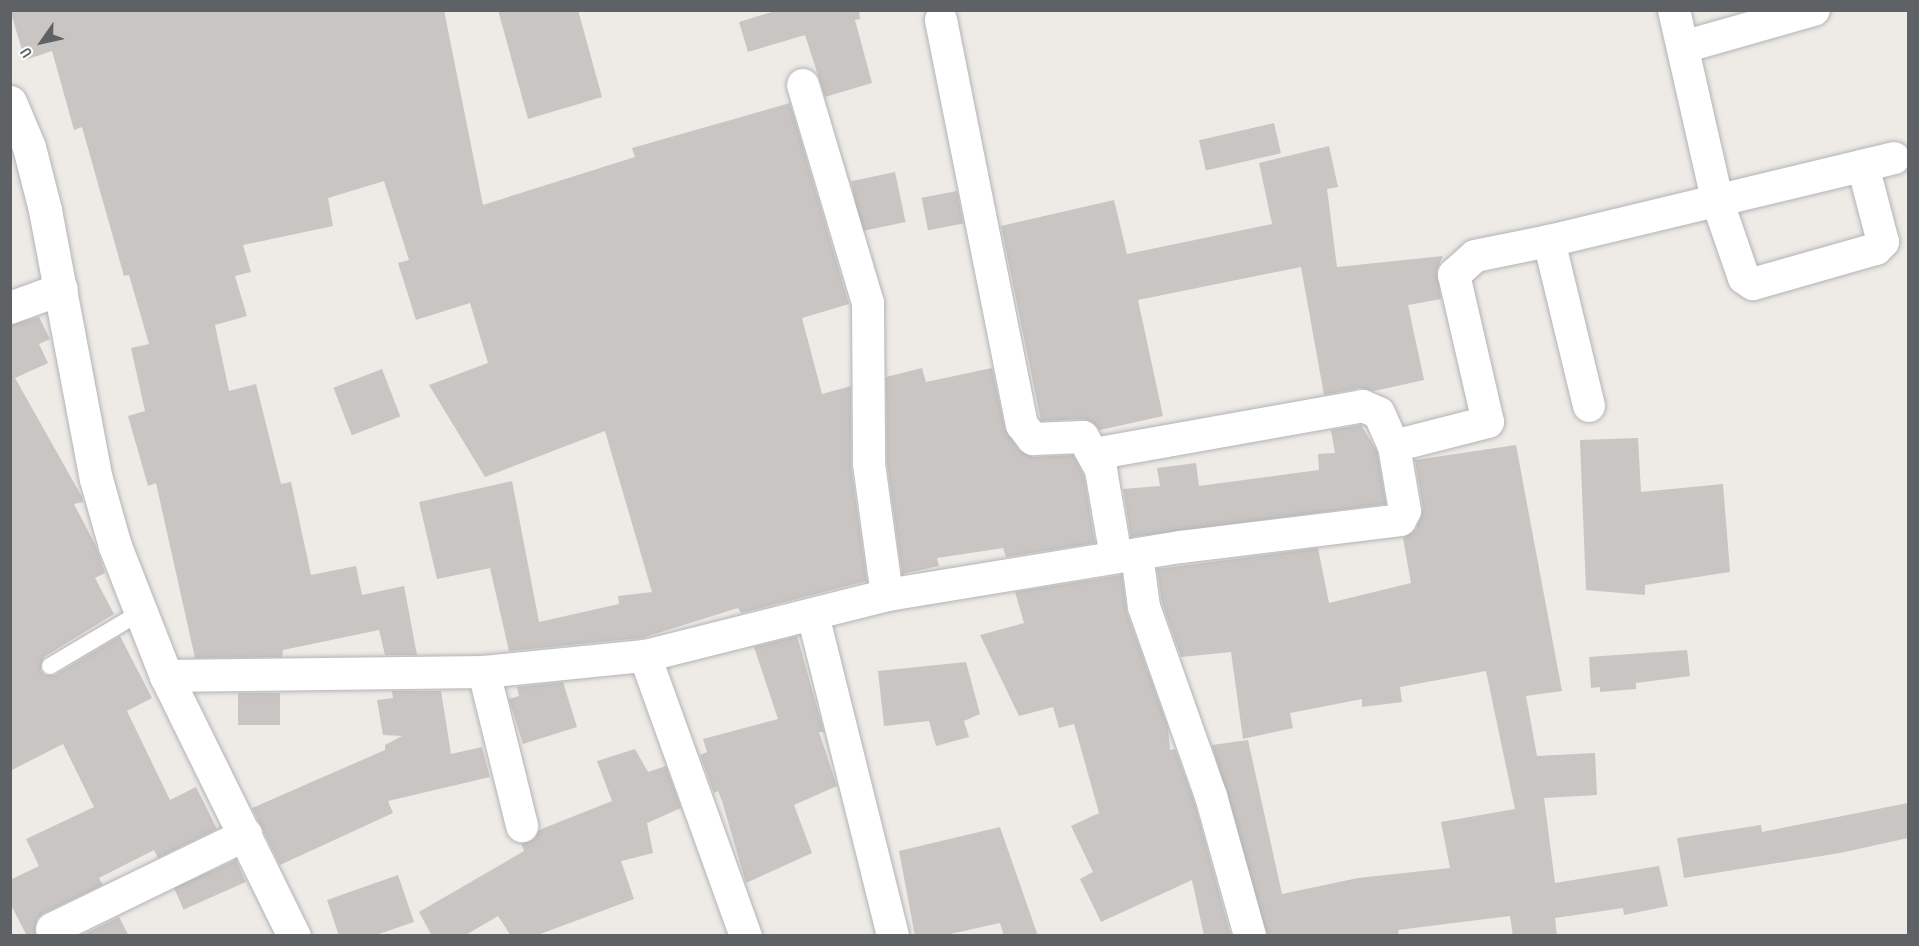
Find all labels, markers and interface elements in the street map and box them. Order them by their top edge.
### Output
north arrow [12,12,72,72]
text: U [16,44,37,61]

